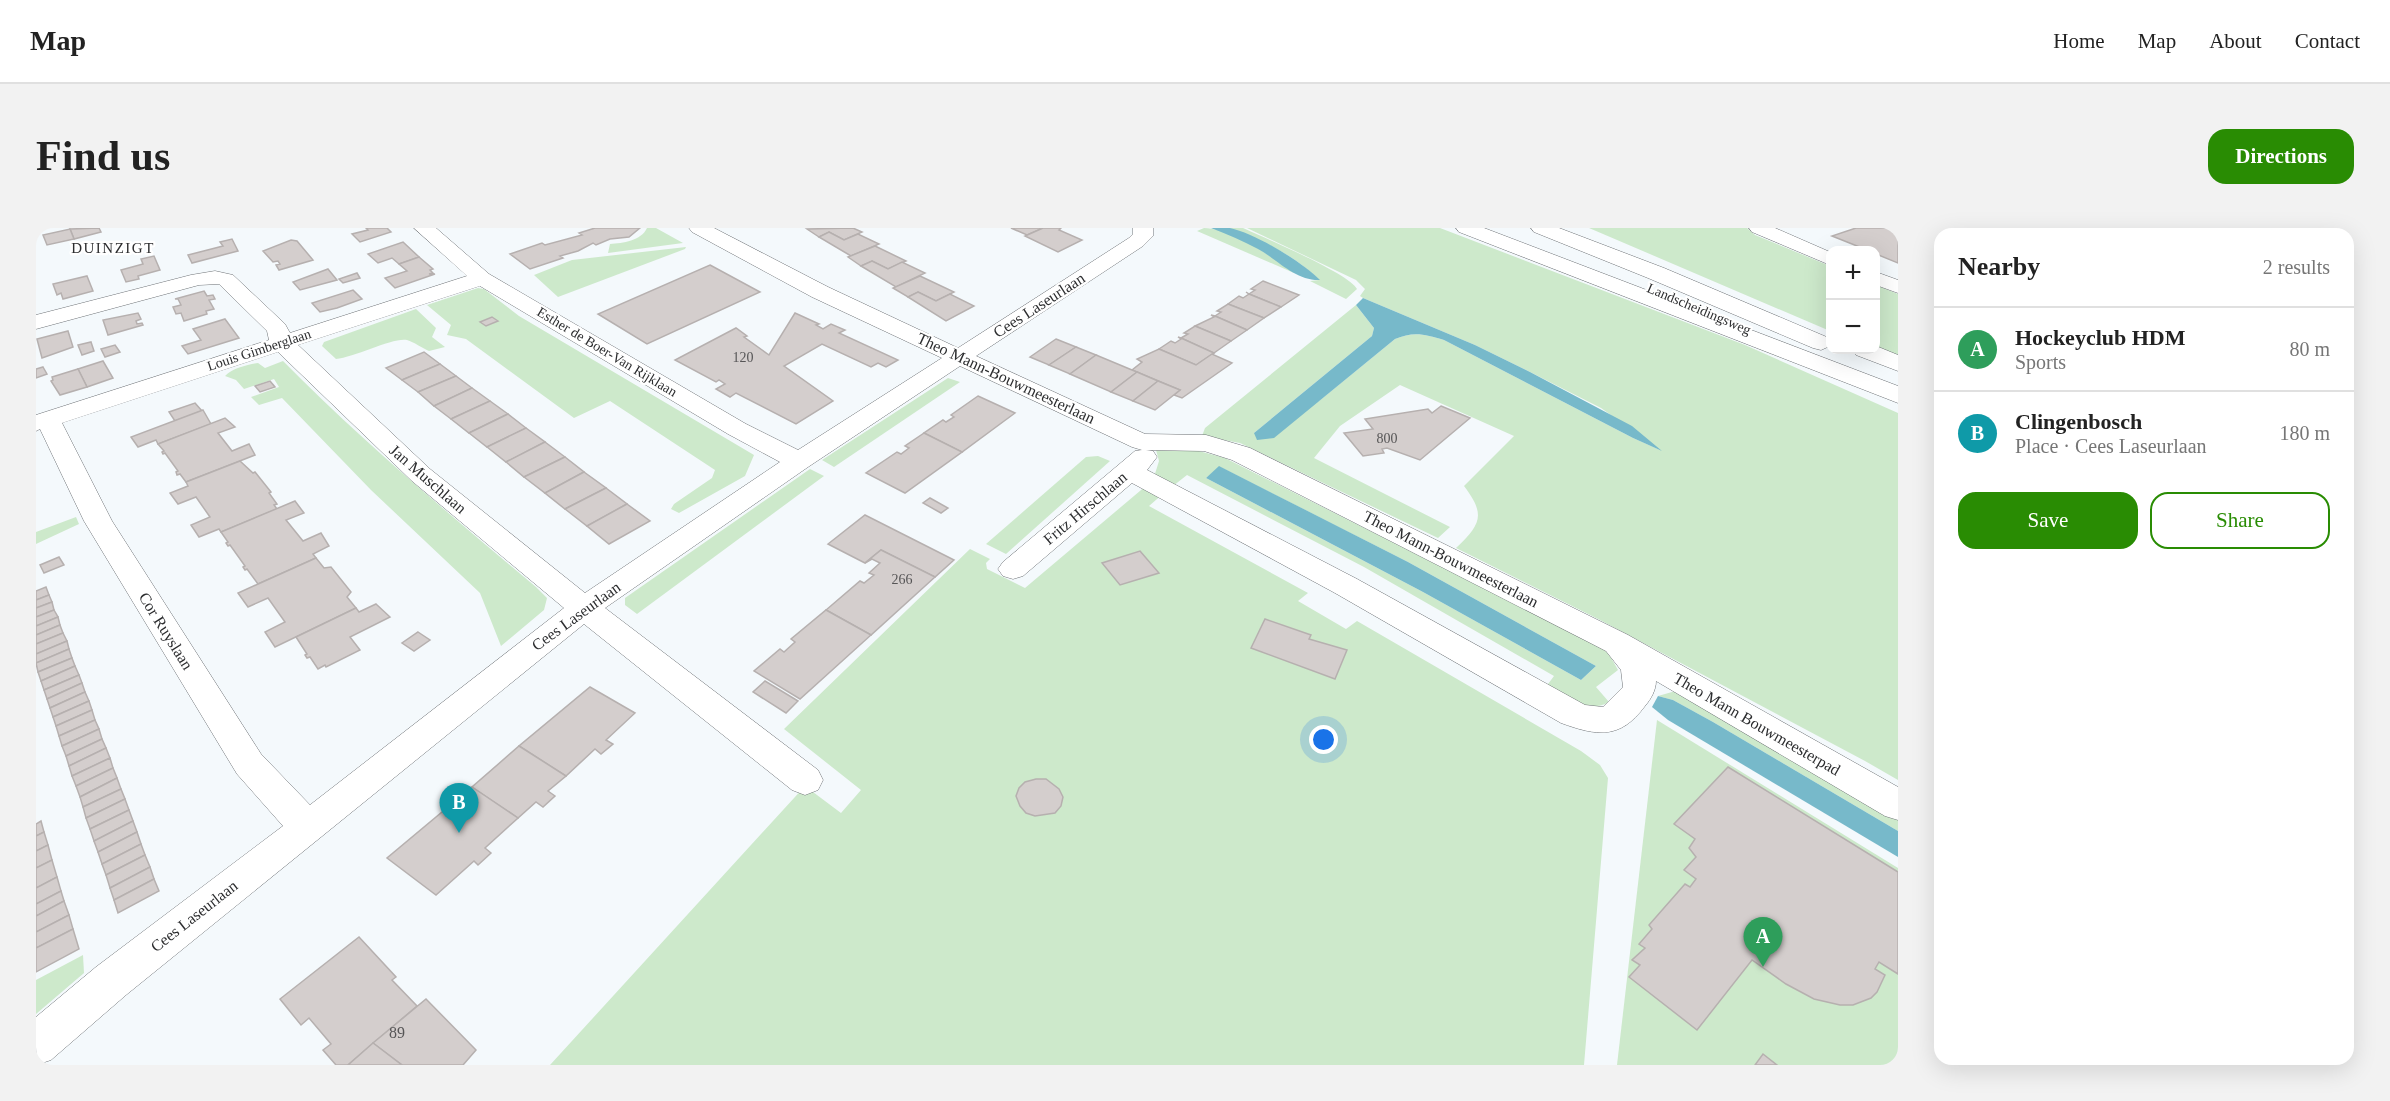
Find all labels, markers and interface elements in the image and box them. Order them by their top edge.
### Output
text: Map [30,25,86,56]
text: Home [2053,29,2105,53]
text: Map [2138,29,2176,53]
text: About [2209,29,2262,53]
text: Contact [2295,29,2360,53]
button: Directions [2208,129,2354,184]
text: Find us [36,133,170,179]
district label: DUINZIGT [71,240,155,256]
map controls [1826,246,1880,354]
button: + [1826,246,1880,300]
text: Nearby [1958,252,2040,281]
text: 2 results [2263,256,2330,278]
street label: Cees Laseurlaan [990,269,1088,341]
street label: Landscheidingsweg [1645,280,1753,338]
button: − [1826,300,1880,354]
street label: Esther de Boer-Van Rijklaan [534,304,680,400]
text: Hockeyclub HDM [2015,325,2186,350]
street label: Louis Gimberglaan [205,326,313,374]
street label: Theo Mann-Bouwmeesterlaan [914,329,1098,427]
text: A [1970,338,1985,360]
text: 80 m [2289,338,2330,360]
house number: 120 [733,350,754,365]
text: Sports [2015,351,2066,373]
text: Clingenbosch [2015,409,2142,434]
text: B [1971,422,1984,444]
text: 180 m [2279,422,2330,444]
house number: 800 [1377,431,1398,446]
text: Place · Cees Laseurlaan [2015,435,2207,457]
street label: Jan Muschlaan [386,441,470,517]
street label: Fritz Hirschlaan [1040,468,1130,548]
button: Save [1958,492,2138,549]
button: Share [2150,492,2330,549]
street label: Theo Mann-Bouwmeesterlaan [1361,507,1541,611]
house number: 266 [892,572,913,587]
street label: Cees Laseurlaan [528,578,624,654]
street label: Cor Ruyslaan [135,589,196,673]
street label: Theo Mann Bouwmeesterpad [1670,669,1843,780]
your location [1309,725,1338,754]
pin: B [440,784,478,833]
street label: Cees Laseurlaan [147,877,241,955]
pin: A [1744,918,1782,967]
house number: 89 [389,1024,405,1041]

